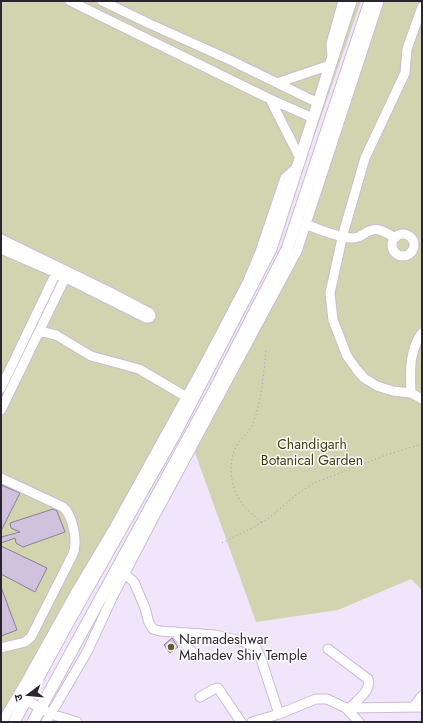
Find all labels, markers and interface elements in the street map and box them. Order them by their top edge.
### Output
park label: Chandigarh Botanical Garden [261,434,363,470]
place label: Narmadeshwar Mahadev Shiv Temple [179,629,307,665]
marker: Narmadeshwar Mahadev Shiv Temple [166,642,176,652]
north arrow [8,675,48,715]
text: उ [10,692,27,703]

